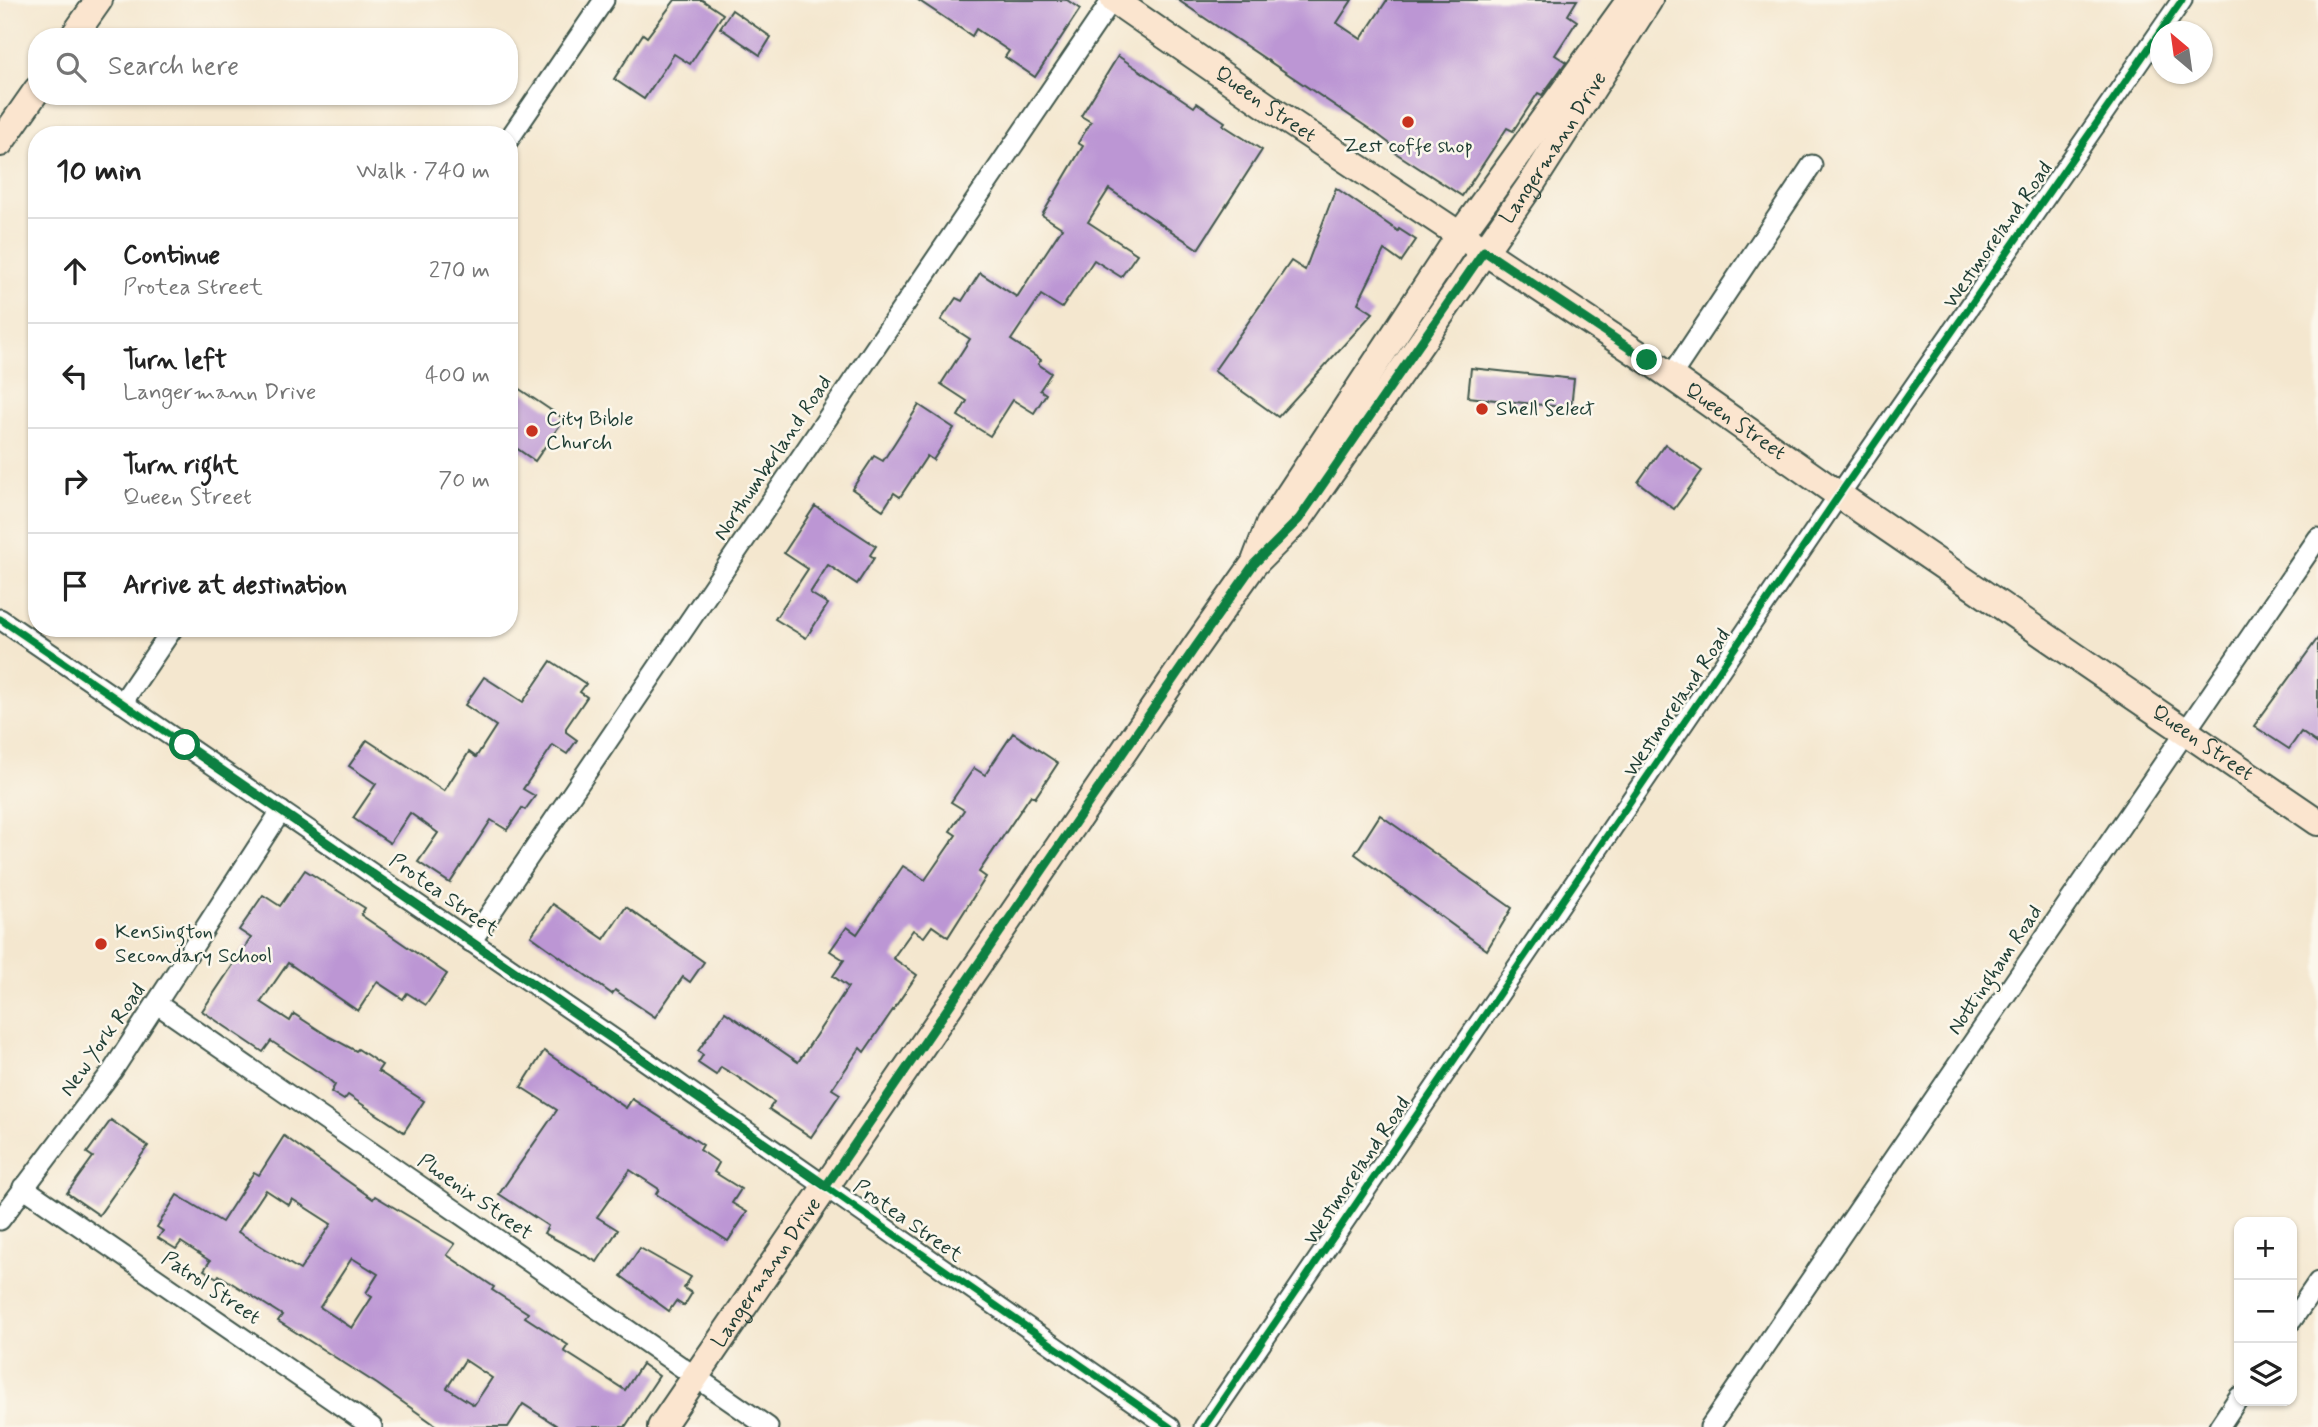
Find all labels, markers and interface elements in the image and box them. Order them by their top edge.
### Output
north arrow [2150,21,2213,84]
search box [28,28,518,105]
icon: search [52,48,90,86]
text: Search here [108,50,239,84]
street label: Queen Street [1209,60,1322,150]
street label: Langermann Drive [1494,66,1614,230]
marker: Zest coffe shop [1400,114,1416,130]
place label: Zest coffe shop [1343,132,1473,160]
text: 10 min [56,152,142,191]
street label: Westmoreland Road [1937,156,2059,314]
text: Walk · 740 m [356,157,490,187]
text: Continue [123,239,220,273]
icon: ahead [56,252,94,290]
text: 270 m [429,256,490,286]
text: Protea Street [123,273,263,303]
text: Turn left [123,344,227,378]
route end [1631,344,1662,375]
icon: left [56,357,94,395]
text: 400 m [425,361,490,391]
street label: Northumberland Road [707,370,839,546]
street label: Queen Street [1679,376,1792,467]
text: Langermann Drive [123,378,316,408]
place label: Shell Select [1496,395,1595,423]
marker: Shell Select [1474,401,1490,417]
place label: City Bible Church [546,405,634,457]
marker: City Bible Church [524,423,540,439]
text: Turn right [123,449,239,483]
icon: right [56,462,94,500]
text: 70 m [438,466,490,496]
text: Queen Street [123,483,252,513]
icon: arrive [56,567,94,605]
text: Arrive at destination [123,569,347,603]
street label: Westmoreland Road [1617,623,1737,783]
street label: Queen Street [2146,698,2259,788]
route start [169,729,200,760]
street label: Protea Street [384,847,505,943]
street label: Nottingham Road [1941,899,2051,1042]
place label: Kensington Secondary School [115,918,272,970]
marker: Kensington Secondary School [93,936,109,952]
street label: New York Road [54,978,152,1102]
street label: Westmoreland Road [1297,1091,1417,1251]
street label: Phoenix Street [412,1147,538,1247]
street label: Protea Street [848,1173,969,1269]
street label: Langermann Drive [705,1192,828,1354]
map controls [2234,1217,2297,1406]
button: + [2234,1217,2297,1280]
street label: Patrol Street [156,1245,266,1332]
button: − [2234,1280,2297,1343]
button: layers [2234,1343,2297,1406]

